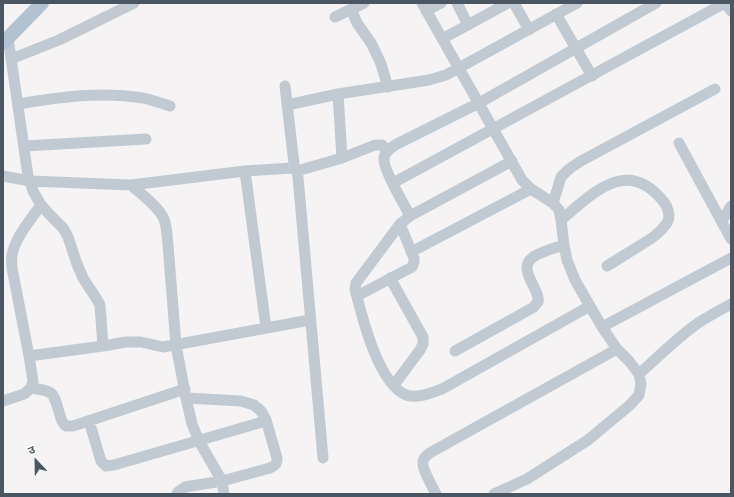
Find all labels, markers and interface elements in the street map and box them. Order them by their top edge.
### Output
north arrow [16,441,56,481]
text: उ [26,442,37,458]

